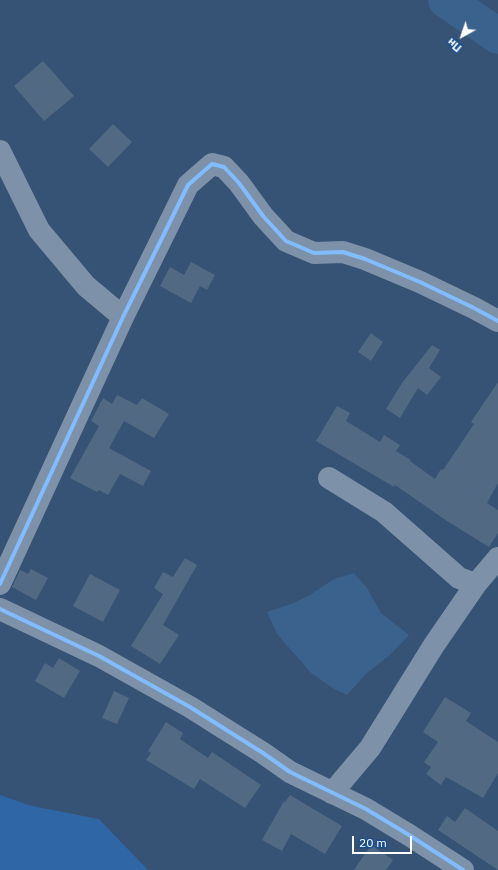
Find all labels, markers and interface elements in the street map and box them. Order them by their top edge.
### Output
north arrow [442,16,482,56]
text: Пн [444,35,464,55]
scale bar [354,828,414,854]
text: 20 m [359,835,387,850]

